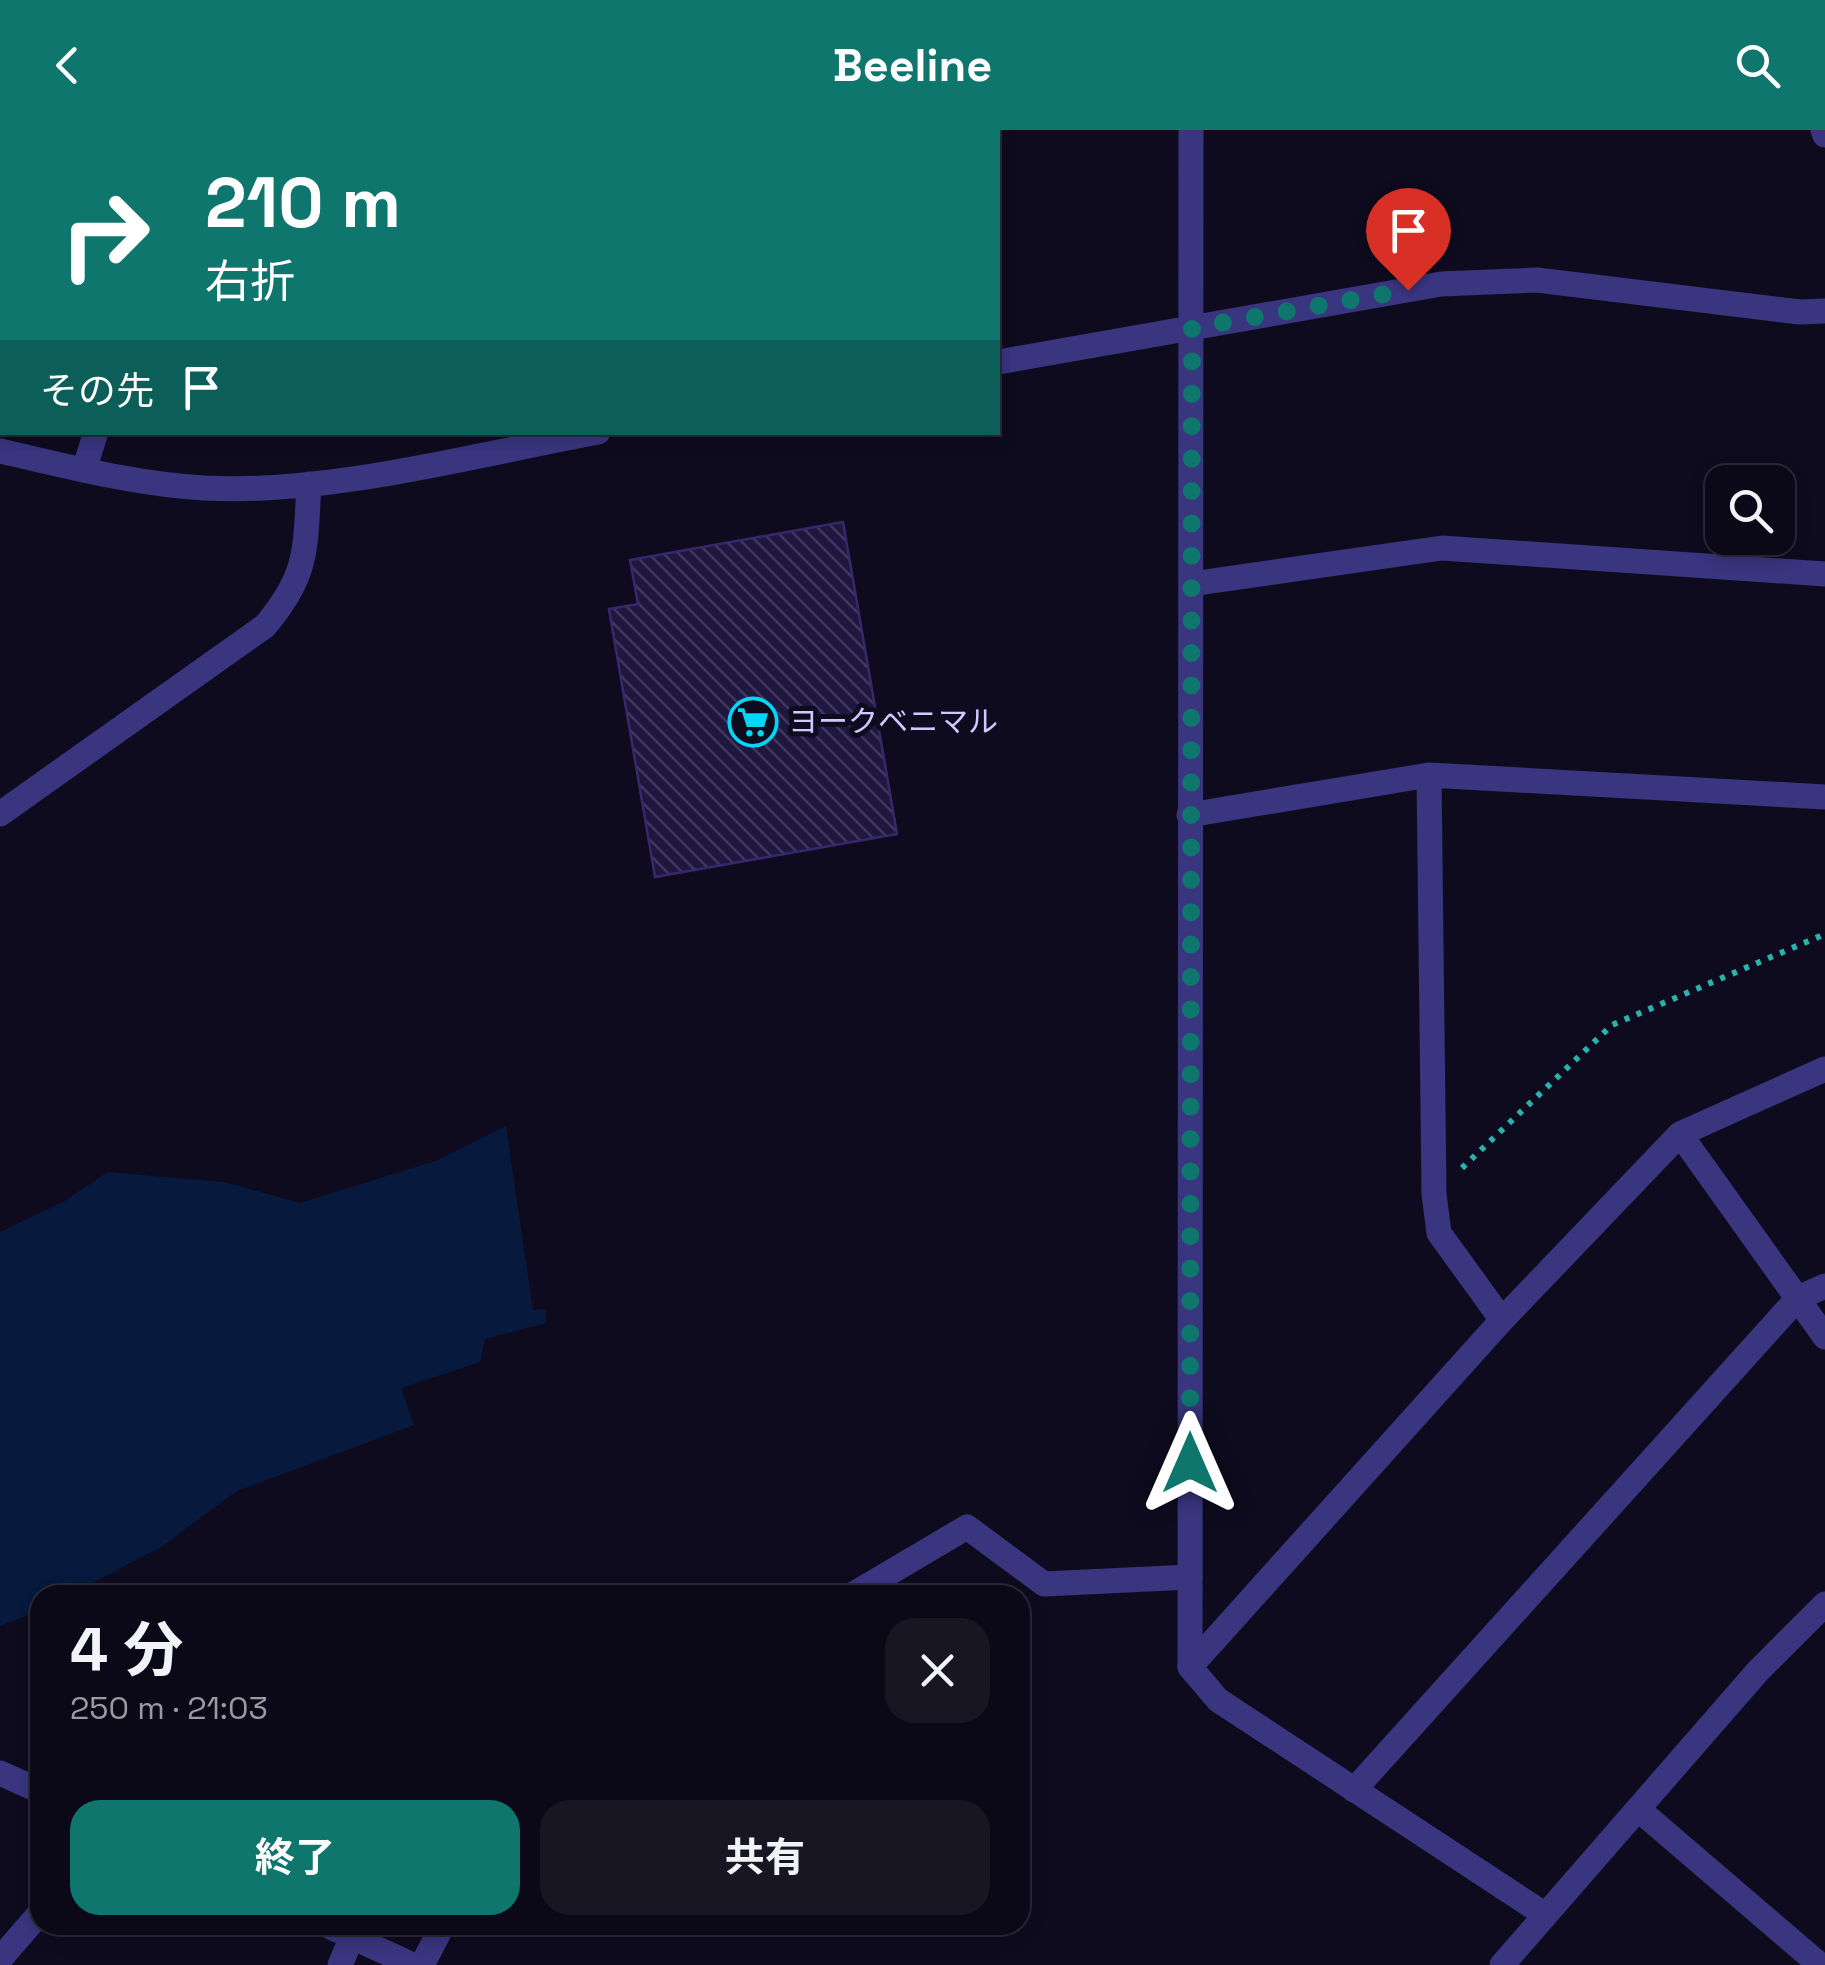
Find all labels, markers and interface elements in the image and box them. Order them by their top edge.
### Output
text: Beeline [833,37,992,94]
icon: back [40,38,95,93]
icon: search [1730,38,1785,93]
text: 210 m [205,158,401,247]
icon: right [40,170,170,300]
pin [1366,188,1451,291]
icon: arrive [1381,203,1436,258]
text: 右折 [205,253,295,310]
icon: arrive [174,360,229,415]
text: その先 [40,367,154,415]
map controls [1705,465,1795,555]
button: search [1705,465,1795,555]
supermarket icon: ヨークベニマル [727,696,779,748]
place label: ヨークベニマル [788,702,998,741]
position arrow [1138,1411,1242,1515]
text: 4 分 [70,1612,183,1689]
button: close [885,1618,990,1723]
text: 250 m · 21:03 [70,1688,268,1728]
button: 終了 [70,1800,520,1915]
button: 共有 [540,1800,990,1915]

